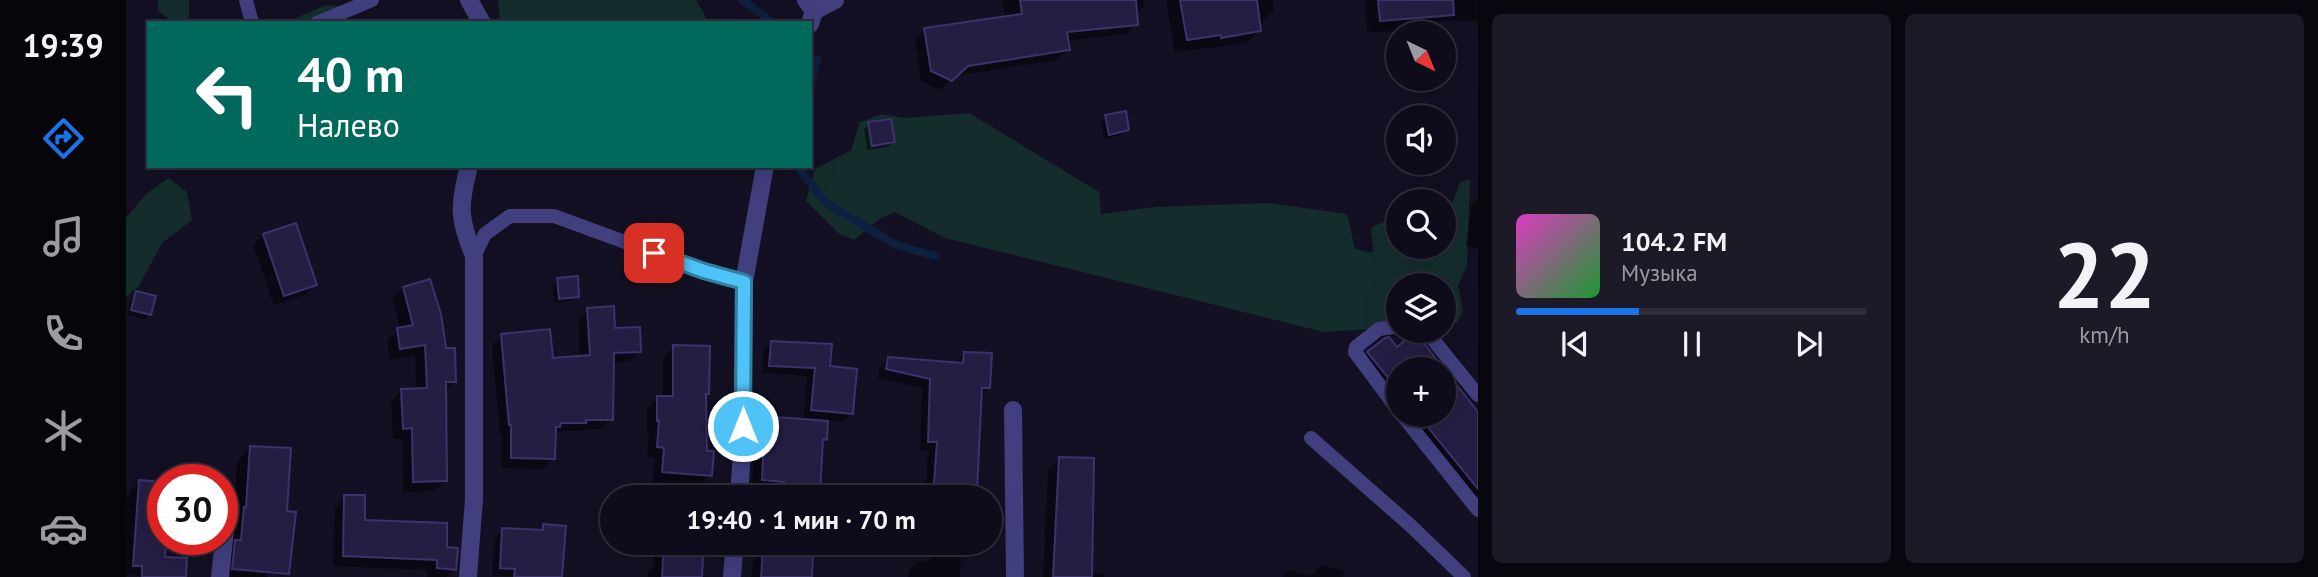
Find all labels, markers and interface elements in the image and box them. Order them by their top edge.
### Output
north arrow [1386,21,1456,91]
map controls [1386,21,1456,427]
text: 19:39 [22,24,104,66]
text: 40 m [297,42,404,106]
icon: left [182,49,273,140]
text: Налево [297,104,400,146]
button: sound [1386,105,1456,175]
icon: directions [39,114,88,163]
button: search [1386,189,1456,259]
icon: music [39,212,88,261]
text: 22 [2053,215,2156,333]
pin [624,223,684,283]
text: 104.2 FM [1621,225,1727,258]
icon: arrive [635,234,673,272]
text: Музыка [1621,258,1698,287]
button: layers [1386,273,1456,343]
icon: phone [39,309,88,358]
text: km/h [2079,320,2130,349]
icon: previous [1556,325,1594,363]
icon: pause [1673,325,1711,363]
icon: next [1790,325,1828,363]
button: + [1386,357,1456,427]
position arrow [706,389,780,463]
icon: climate [39,406,88,455]
speed limit sign: 30 [147,464,238,555]
text: 19:40 · 1 мин · 70 m [686,503,916,536]
icon: car [39,504,88,553]

